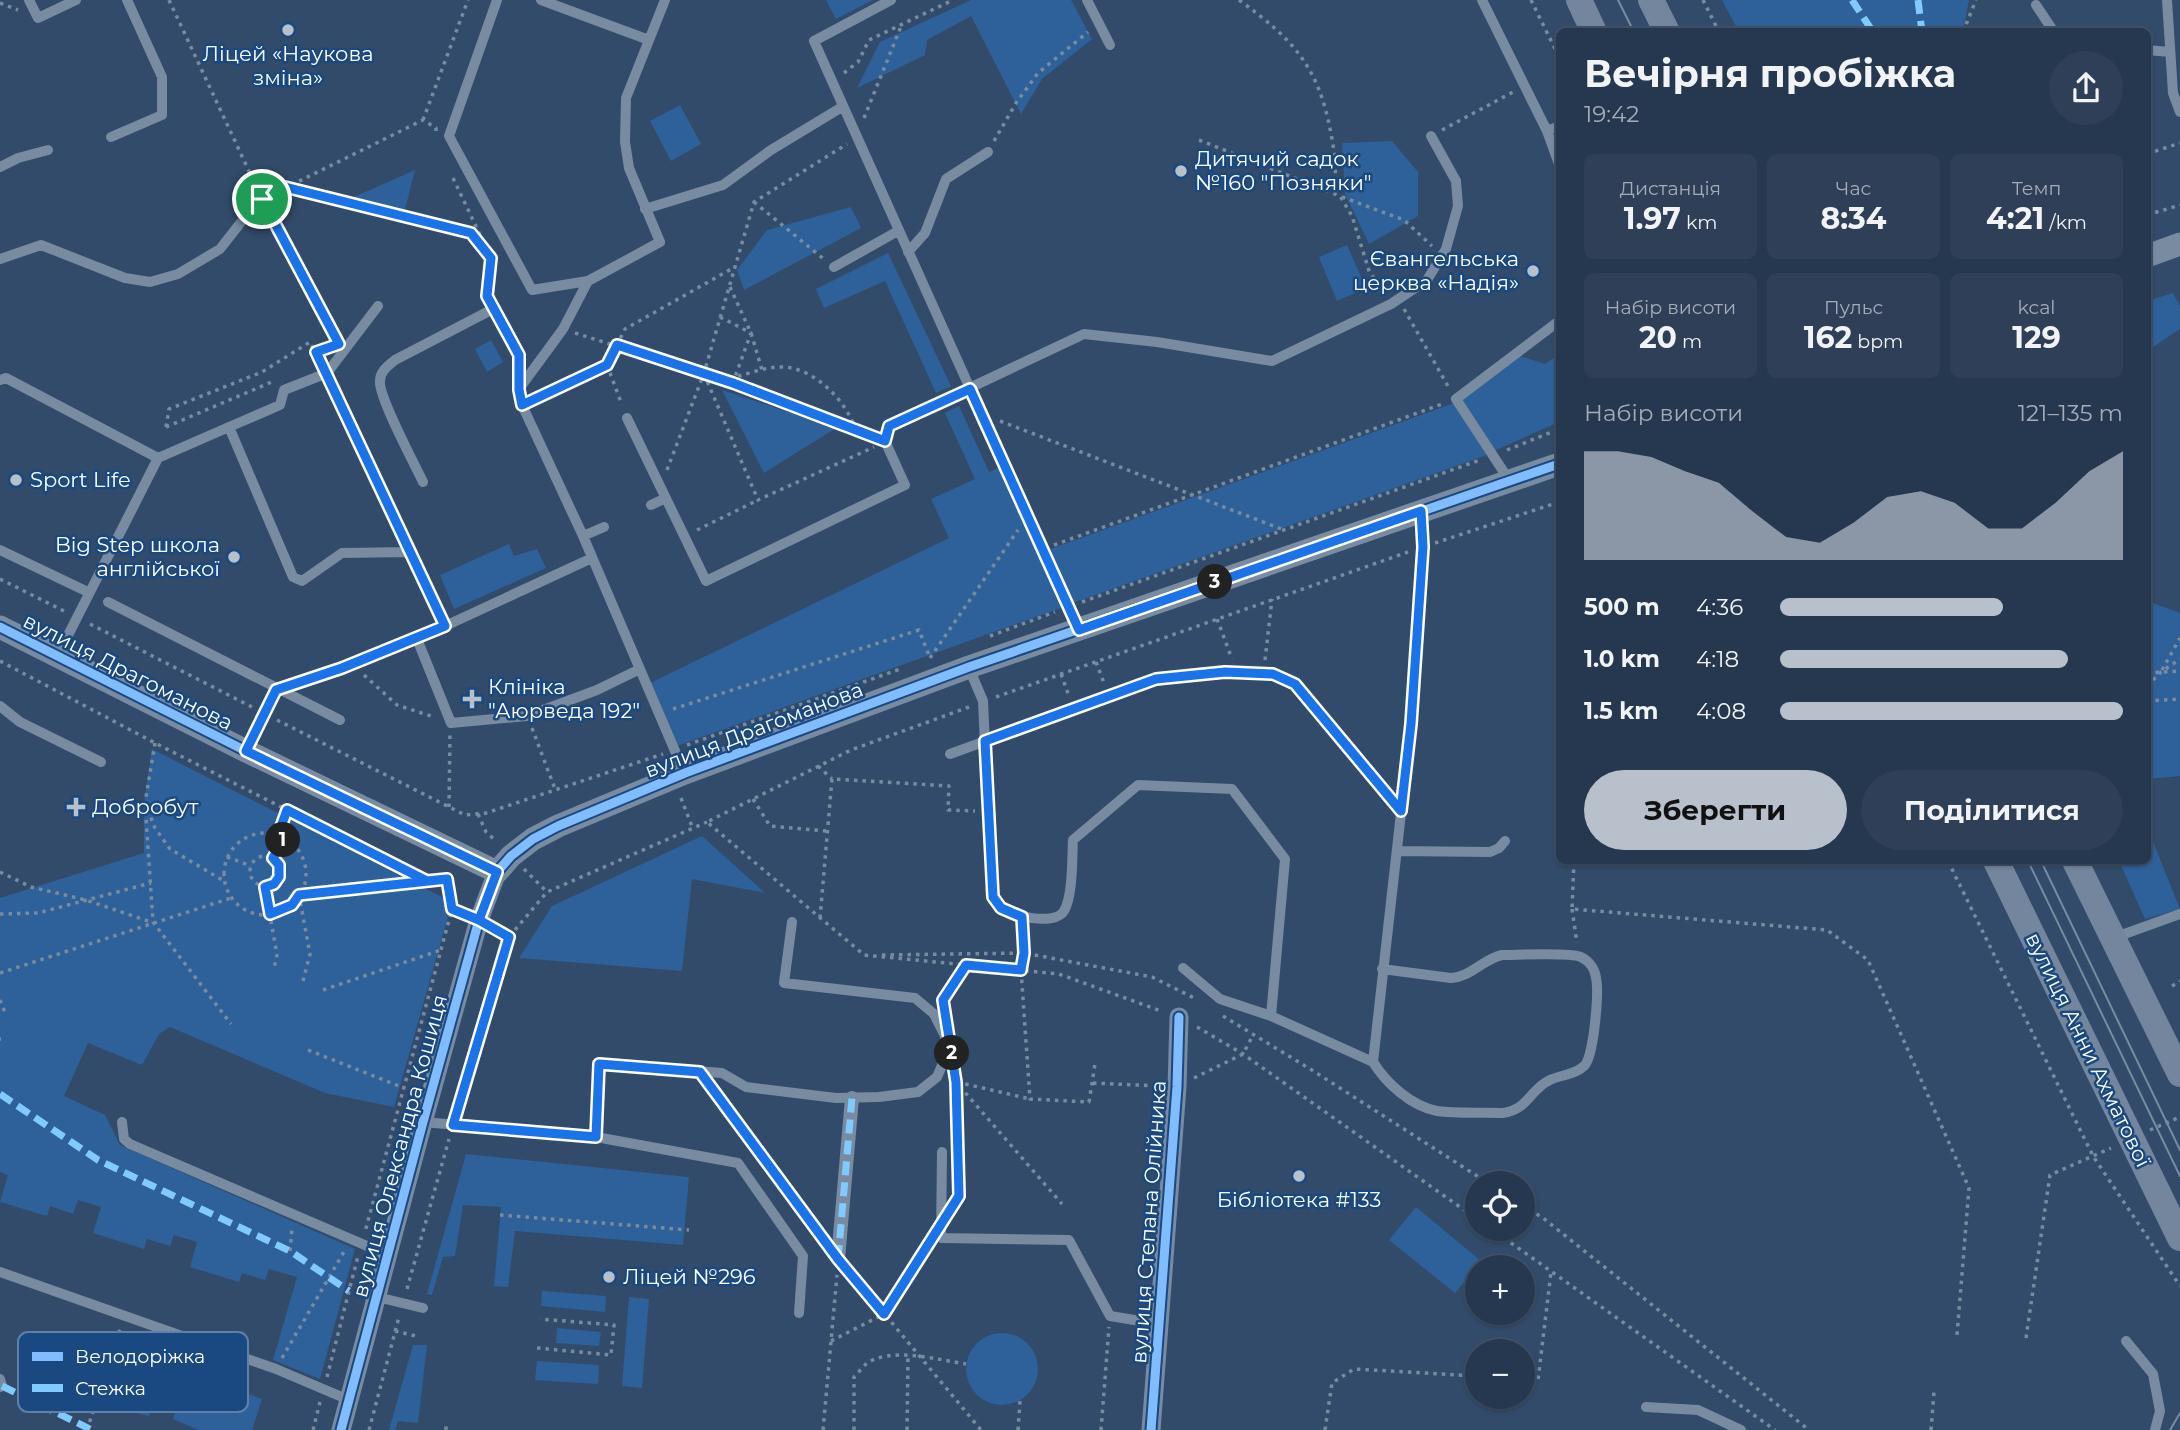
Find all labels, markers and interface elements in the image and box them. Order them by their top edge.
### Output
marker: Ліцей «Наукова зміна» [280,22,296,38]
place label: Ліцей «Наукова зміна» [203,41,373,90]
text: Вечірня пробіжка [1584,50,1956,97]
button: share [2049,51,2123,125]
text: 19:42 [1584,100,1639,128]
place label: Дитячий садок №160 "Позняки" [1195,146,1372,195]
marker: Дитячий садок №160 "Позняки" [1173,163,1189,179]
pin [232,169,292,229]
text: Дистанція [1620,177,1721,200]
text: Час [1836,177,1871,200]
text: Темп [2012,177,2061,200]
icon: arrive [243,180,281,218]
text: 1.97 [1624,200,1681,237]
text: 8:34 [1820,200,1887,237]
text: 4:21 [1986,200,2044,237]
text: km [1681,211,1717,234]
text: /km [2044,211,2087,234]
place label: Євангельська церква «Надія» [1353,246,1519,295]
marker: Євангельська церква «Надія» [1525,263,1541,279]
text: Набір висоти [1605,296,1736,319]
text: Пульс [1824,296,1883,319]
text: kcal [2018,296,2055,319]
text: 20 [1639,319,1677,356]
text: 162 [1804,319,1852,356]
text: 129 [2012,319,2061,356]
text: m [1677,330,1702,353]
text: bpm [1852,330,1903,353]
text: Набір висоти [1584,399,1743,427]
text: 121–135 m [2018,399,2123,427]
place label: Sport Life [30,467,131,492]
marker: Sport Life [8,472,24,488]
place label: Big Step школа англiйськоï [55,532,220,581]
marker: Big Step школа англiйськоï [226,549,242,565]
pin: 3 [1198,564,1232,600]
text: 3 [1209,570,1220,593]
text: 500 m [1584,593,1660,621]
text: 4:36 [1696,593,1743,621]
street label: вулиця Драгоманова [19,608,237,735]
text: 1.0 km [1584,645,1660,673]
text: 4:18 [1696,645,1739,673]
place label: Клініка "Аюрведа 192" [488,674,640,723]
street label: вулиця Драгоманова [641,676,866,783]
marker: Клініка "Аюрведа 192" [462,689,482,709]
text: 1.5 km [1584,697,1658,725]
text: 4:08 [1696,697,1746,725]
button: Зберегти [1584,770,1847,850]
button: Поділитися [1861,770,2123,850]
place label: Добробут [92,794,199,819]
marker: Добробут [66,797,86,817]
pin: 1 [266,822,300,858]
text: 1 [279,828,286,851]
street label: вулиця Анни Ахматової [2021,929,2156,1171]
street label: вулиця Олександра Кошиця [347,992,452,1300]
pin: 2 [934,1036,970,1070]
text: 2 [946,1041,957,1064]
street label: вулиця Степана Олійника [1126,1080,1171,1364]
marker: Бібліотека #133 [1291,1168,1307,1184]
map controls [1465,1171,1535,1409]
button: locate [1465,1171,1535,1241]
place label: Бібліотека #133 [1217,1187,1381,1212]
button: + [1465,1255,1535,1325]
place label: Ліцей №296 [623,1264,756,1289]
marker: Ліцей №296 [601,1269,617,1285]
legend [18,1332,248,1412]
button: − [1465,1339,1535,1409]
text: Велодоріжка [75,1345,205,1368]
text: Стежка [75,1377,146,1400]

